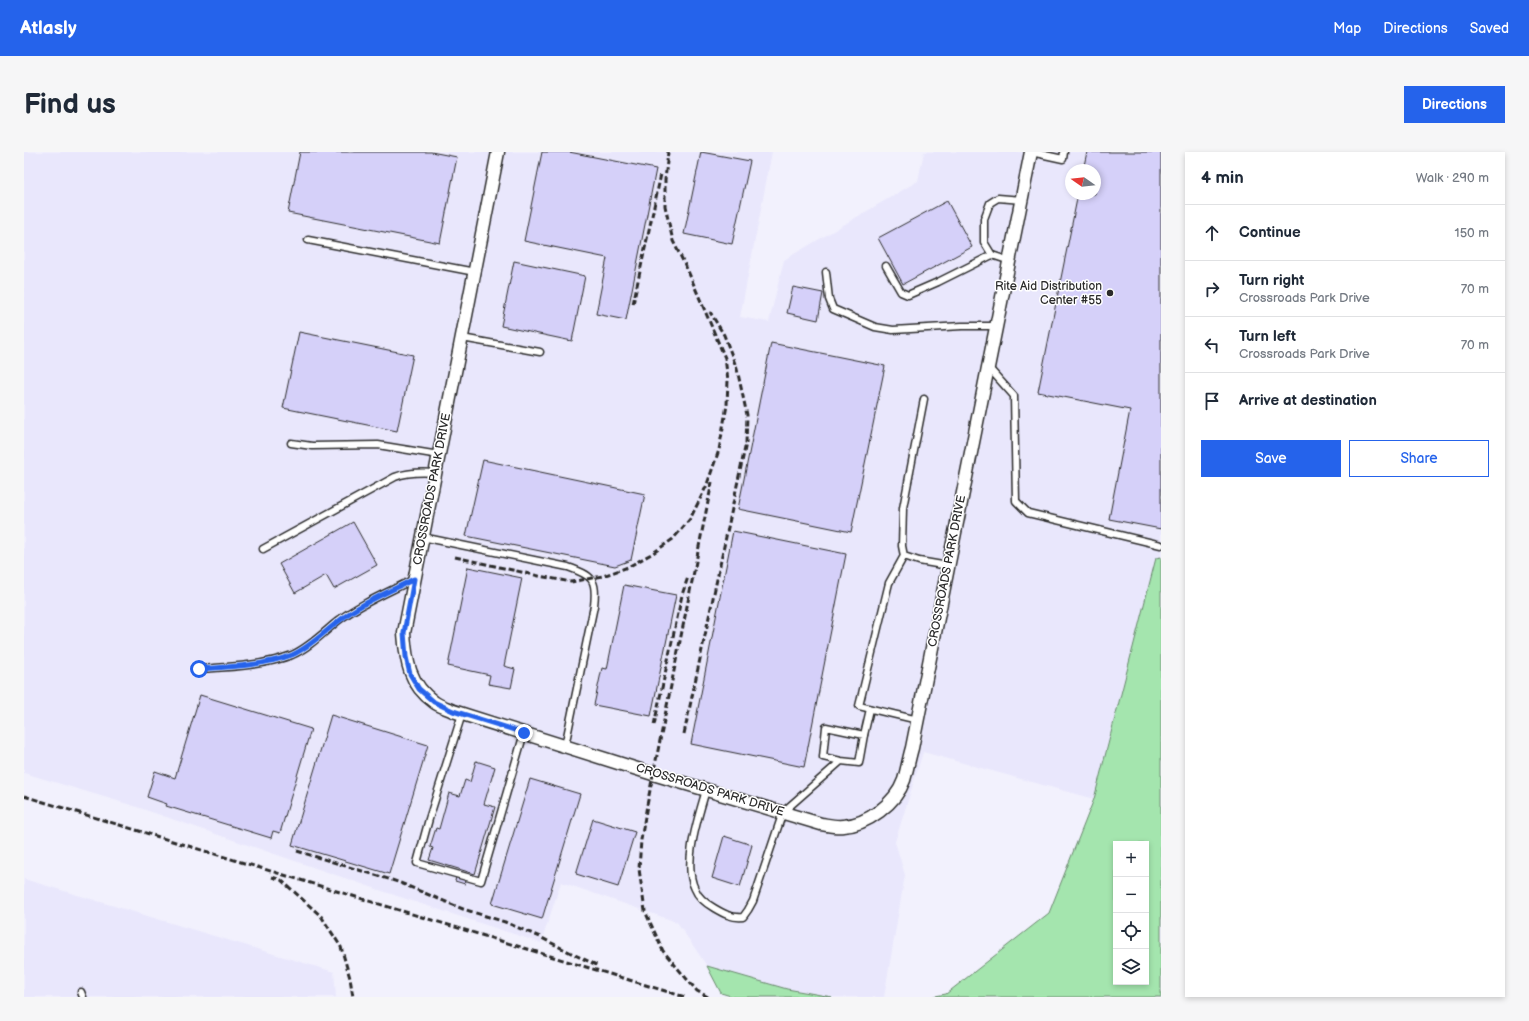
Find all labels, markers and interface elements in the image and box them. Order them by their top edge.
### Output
text: Atlasly [20,17,77,40]
text: Map [1333,20,1361,37]
text: Directions [1383,20,1448,37]
text: Saved [1470,20,1509,37]
button: Directions [1404,86,1505,123]
text: Find us [24,88,116,121]
north arrow [1065,164,1101,200]
text: 4 min [1201,168,1244,188]
text: Walk · 290 m [1416,170,1489,186]
icon: ahead [1201,222,1223,244]
text: Continue [1239,223,1301,242]
text: 150 m [1455,225,1489,241]
text: Turn right [1239,271,1304,290]
icon: right [1201,278,1223,300]
place label: Rite Aid Distribution Center #55 [995,279,1102,308]
text: 70 m [1461,281,1489,297]
marker: Rite Aid Distribution Center #55 [1105,288,1115,298]
text: Crossroads Park Drive [1239,290,1370,306]
text: Turn left [1239,327,1296,346]
icon: left [1201,334,1223,356]
text: 70 m [1461,337,1489,353]
text: Crossroads Park Drive [1239,346,1370,362]
icon: arrive [1201,390,1223,412]
text: Arrive at destination [1239,391,1377,410]
street label: CROSSROADS PARK DRIVE [410,412,454,566]
button: Save [1201,440,1341,477]
button: Share [1349,440,1489,477]
street label: CROSSROADS PARK DRIVE [925,494,969,648]
route start [190,660,208,678]
route end [515,724,533,742]
street label: CROSSROADS PARK DRIVE [634,760,786,820]
map controls [1113,841,1149,985]
button: + [1113,841,1149,877]
button: − [1113,877,1149,913]
button: locate [1113,913,1149,949]
button: layers [1113,949,1149,985]

